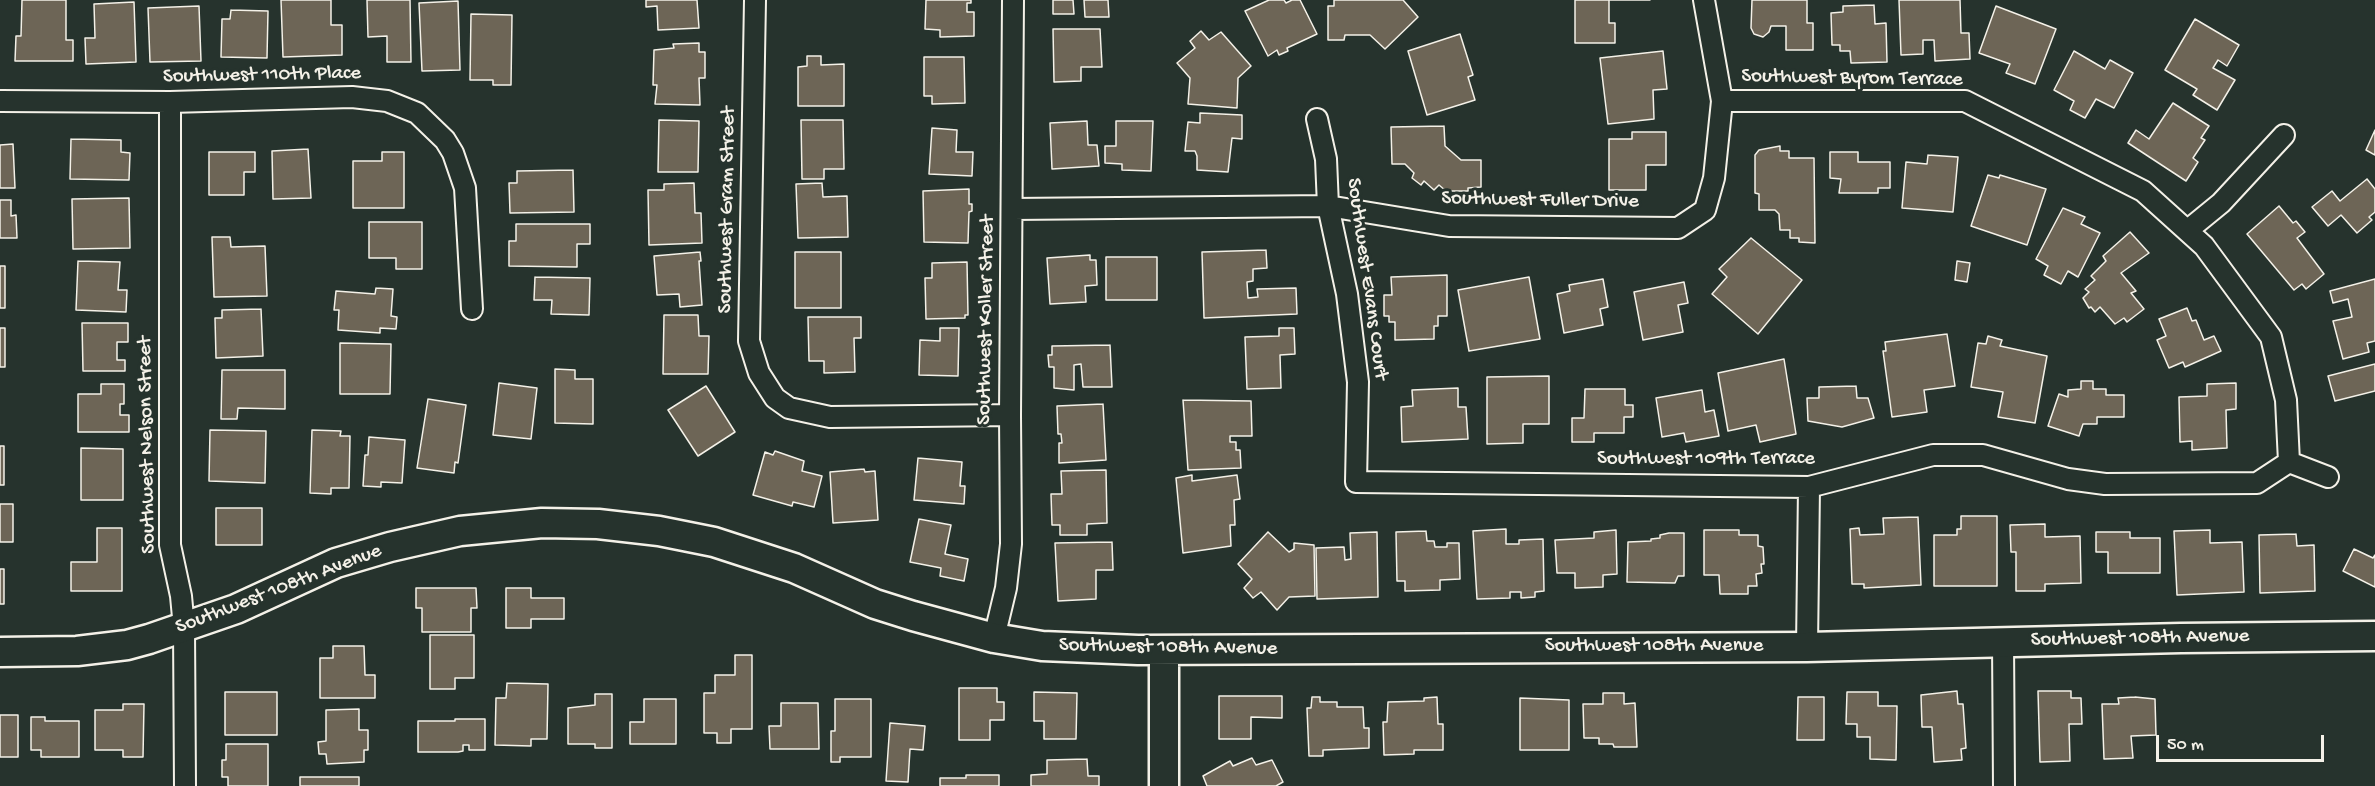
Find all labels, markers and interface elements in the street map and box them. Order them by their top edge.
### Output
street label: Southwest 110th Place [163,62,361,90]
street label: Southwest Byrom Terrace [1741,64,1963,94]
street label: Southwest Gram Street [714,106,742,314]
street label: Southwest Evans Court [1339,176,1393,382]
street label: Southwest Fuller Drive [1441,187,1639,215]
street label: Southwest Koller Street [973,215,1001,425]
street label: Southwest Nelson Street [134,336,162,554]
street label: Southwest 109th Terrace [1597,447,1815,473]
street label: Southwest 108th Avenue [172,539,386,641]
street label: Southwest 108th Avenue [2030,624,2250,654]
street label: Southwest 108th Avenue [1058,633,1278,663]
street label: Southwest 108th Avenue [1545,634,1763,660]
scale bar [2159,723,2327,761]
text: 50 m [2167,735,2204,756]

